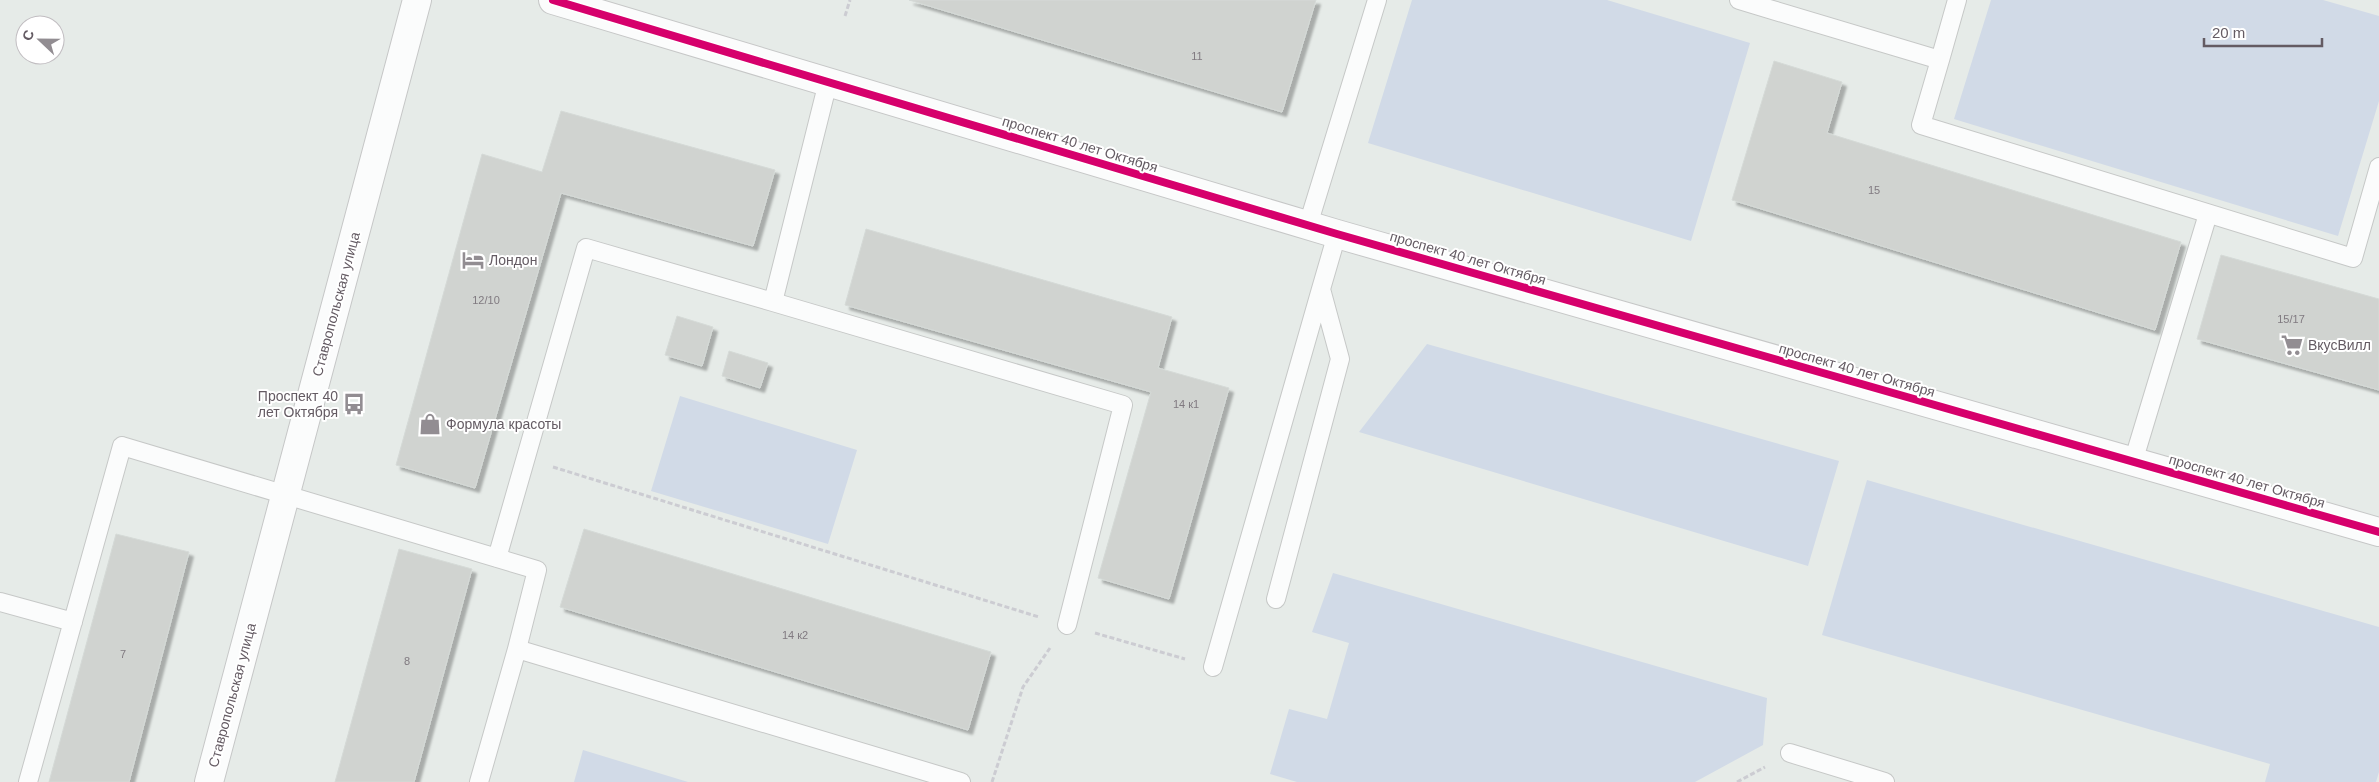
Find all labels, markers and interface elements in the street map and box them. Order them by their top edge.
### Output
north arrow [15,15,65,65]
scale bar [2204,15,2322,47]
text: 20 m [2212,24,2245,41]
text: С [19,27,37,43]
house number: 11 [1191,50,1203,62]
street label: проспект 40 лет Октября [1000,113,1160,175]
house number: 15 [1868,184,1880,196]
street label: проспект 40 лет Октября [1388,228,1548,288]
street label: Ставропольская улица [309,230,363,378]
hotel icon: Лондон [460,247,486,273]
place label: Лондон [489,252,537,268]
house number: 12/10 [472,294,500,306]
house number: 15/17 [2277,313,2305,325]
supermarket icon: ВкусВилл [2279,332,2305,358]
place label: ВкусВилл [2308,337,2371,353]
street label: проспект 40 лет Октября [1777,340,1937,400]
place label: Проспект 40 лет Октября [258,388,338,420]
bus stop icon: Проспект 40 лет Октября [341,391,367,417]
house number: 14 к1 [1173,398,1199,410]
shop icon: Формула красоты [417,411,443,437]
place label: Формула красоты [446,416,561,432]
street label: проспект 40 лет Октября [2167,451,2327,511]
street label: Ставропольская улица [205,621,259,769]
house number: 14 к2 [782,629,808,641]
house number: 7 [120,648,126,660]
house number: 8 [404,655,410,667]

